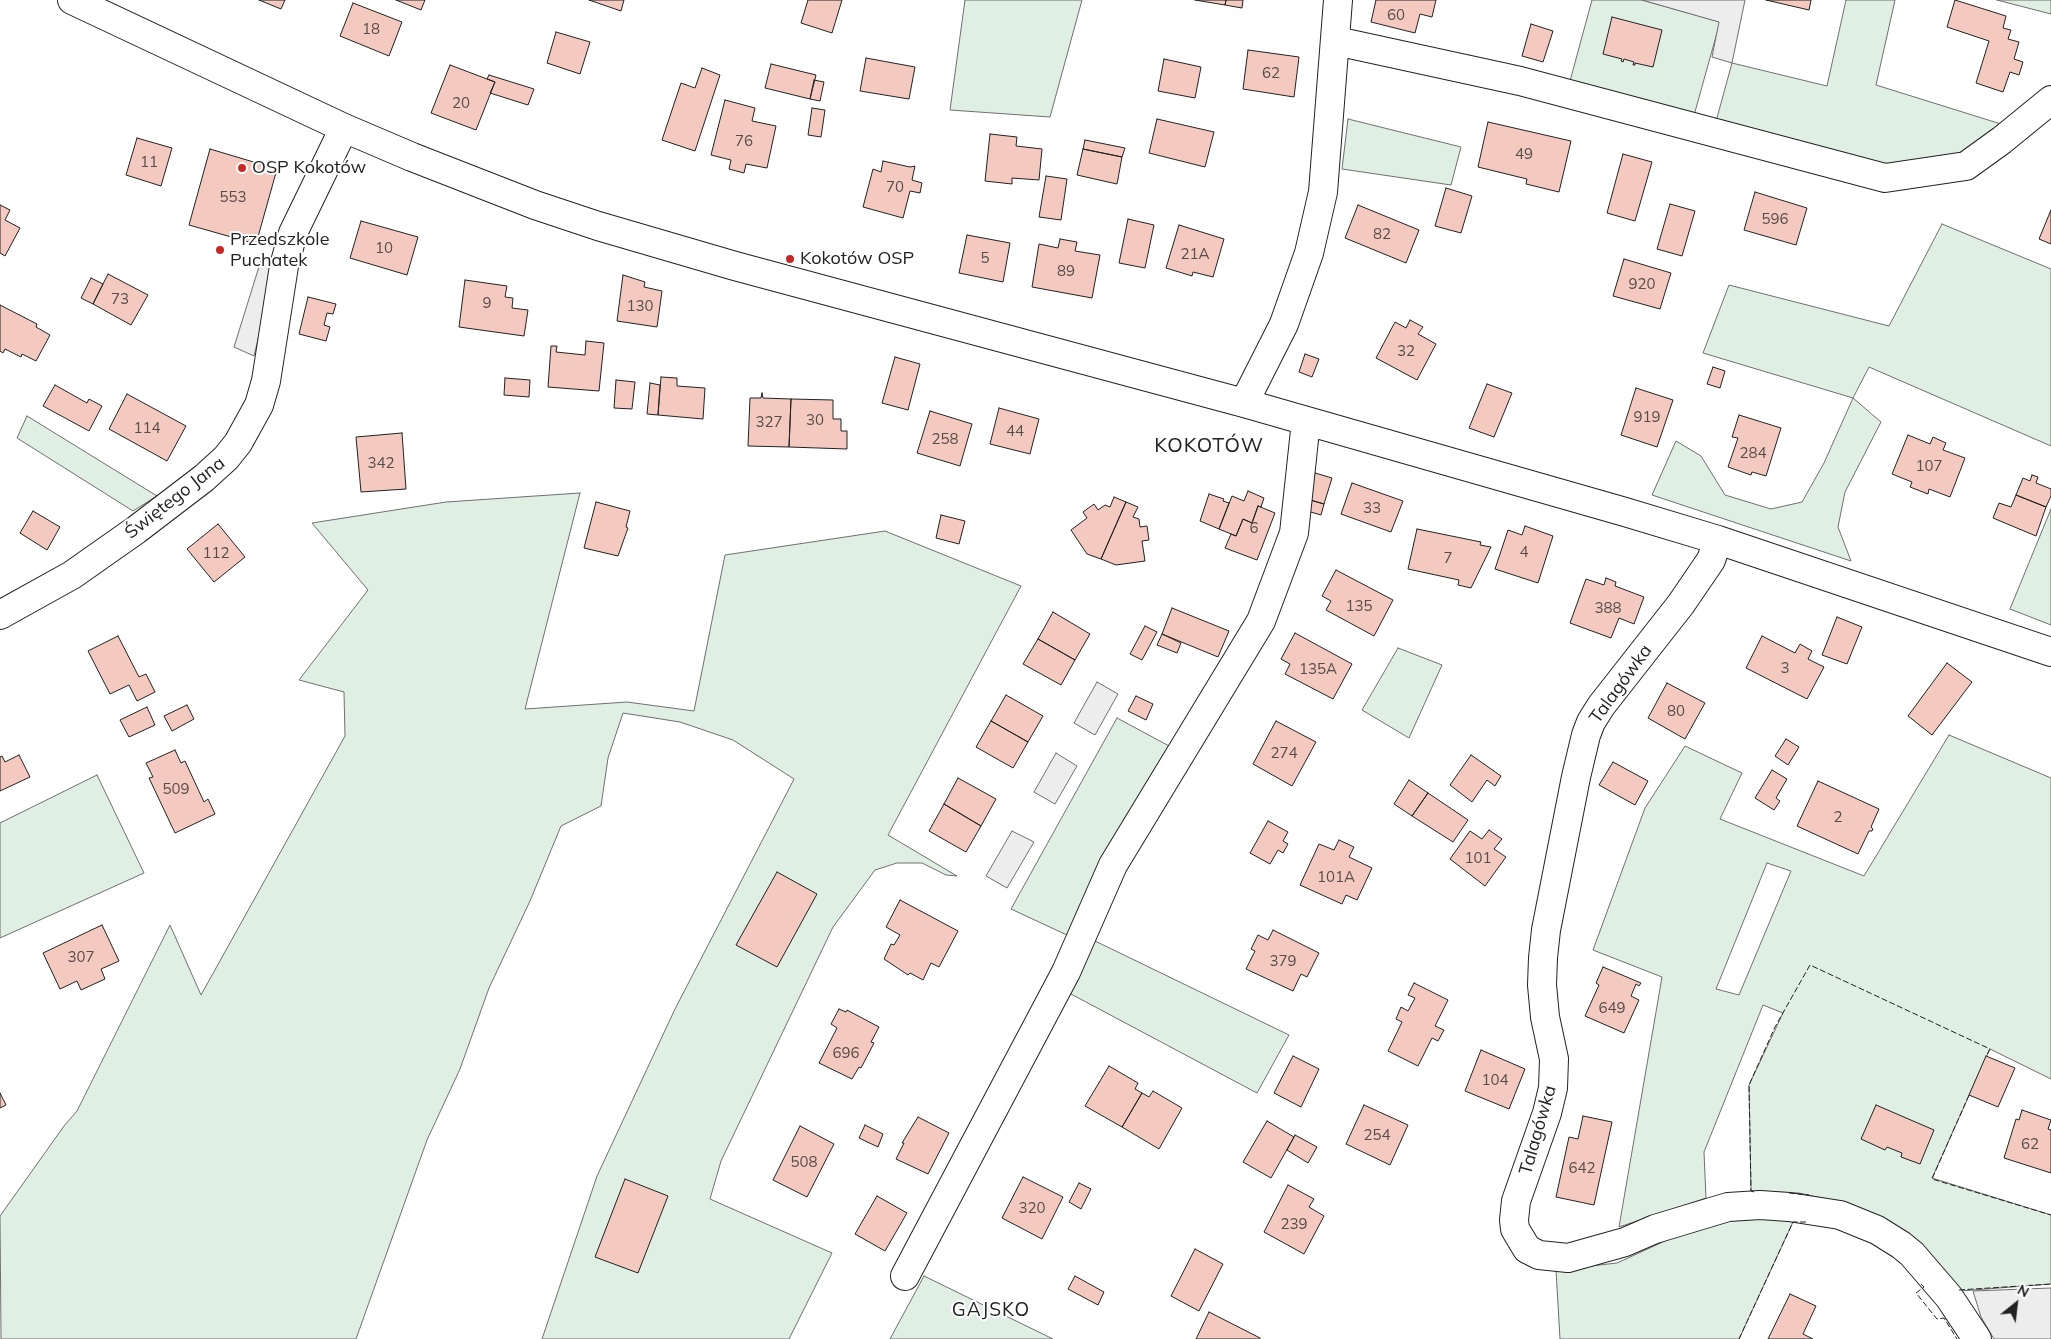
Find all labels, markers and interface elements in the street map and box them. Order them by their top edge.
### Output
house number: 60 [1387,6,1405,24]
house number: 18 [362,20,380,38]
house number: 62 [1262,64,1280,82]
house number: 20 [452,94,470,112]
house number: 76 [735,132,753,150]
house number: 49 [1515,145,1533,163]
house number: 11 [140,153,158,171]
place label: OSP Kokotów [252,157,366,179]
marker: OSP Kokotów [236,162,248,174]
house number: 70 [886,178,904,196]
house number: 553 [220,188,246,206]
house number: 596 [1762,210,1788,228]
house number: 82 [1373,225,1391,243]
place label: Przedszkole Puchatek [230,229,329,272]
house number: 10 [375,239,393,257]
marker: Przedszkole Puchatek [214,244,226,256]
house number: 21A [1180,245,1210,263]
place label: Kokotów OSP [800,248,914,270]
house number: 5 [981,249,989,267]
marker: Kokotów OSP [784,253,796,265]
house number: 89 [1057,262,1075,280]
house number: 920 [1629,275,1655,293]
house number: 73 [111,290,129,308]
house number: 9 [483,294,491,312]
house number: 130 [627,297,653,315]
house number: 32 [1397,342,1415,360]
house number: 919 [1634,408,1660,426]
house number: 30 [806,411,824,429]
house number: 327 [756,413,782,431]
house number: 114 [134,419,160,437]
house number: 44 [1006,422,1024,440]
house number: 258 [932,430,958,448]
district label: KOKOTÓW [1153,434,1265,458]
house number: 284 [1740,444,1766,462]
street label: Świętego Jana [121,452,229,544]
house number: 342 [368,454,394,472]
house number: 107 [1916,457,1942,475]
house number: 33 [1363,499,1381,517]
house number: 6 [1250,519,1258,537]
house number: 4 [1520,543,1528,561]
house number: 112 [203,544,229,562]
house number: 7 [1444,549,1452,567]
house number: 135 [1346,597,1372,615]
house number: 388 [1595,599,1621,617]
street label: Talagówka [1585,640,1657,728]
house number: 3 [1781,659,1789,677]
house number: 135A [1299,660,1337,678]
house number: 80 [1667,702,1685,720]
house number: 274 [1271,744,1297,762]
house number: 509 [163,780,189,798]
house number: 2 [1834,808,1842,826]
house number: 101 [1465,849,1491,867]
house number: 101A [1317,868,1355,886]
house number: 307 [68,948,94,966]
house number: 379 [1270,952,1296,970]
house number: 649 [1599,999,1625,1017]
house number: 696 [833,1044,859,1062]
house number: 104 [1482,1071,1508,1089]
street label: Talagówka [1515,1083,1561,1177]
house number: 254 [1364,1126,1390,1144]
house number: 62 [2021,1135,2039,1153]
house number: 508 [791,1153,817,1171]
house number: 642 [1569,1159,1595,1177]
house number: 320 [1019,1199,1045,1217]
house number: 239 [1281,1215,1307,1233]
north arrow [1991,1279,2041,1329]
text: N [2014,1280,2032,1301]
district label: GAJSKO [951,1299,1031,1321]

